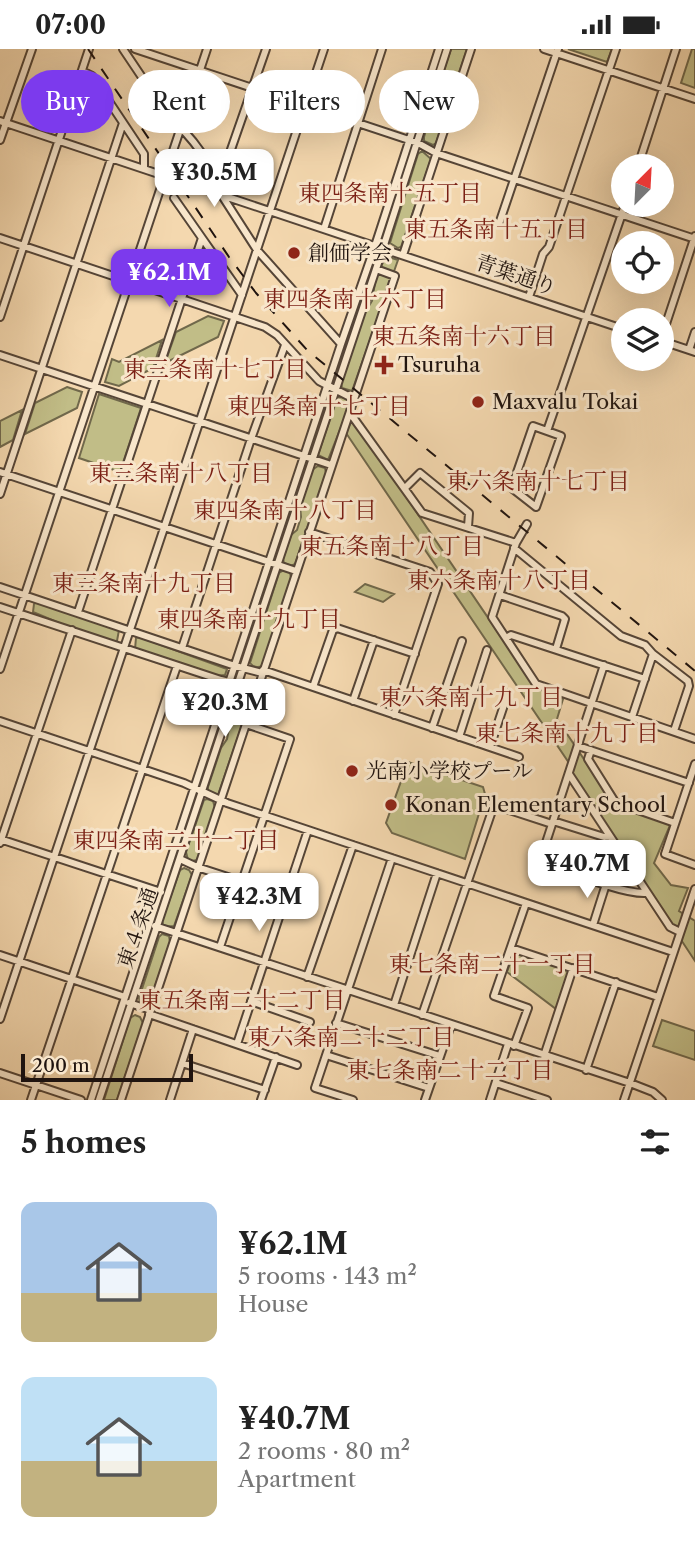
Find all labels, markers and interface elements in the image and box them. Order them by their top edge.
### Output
text: 07:00 [35,9,106,41]
chip: Buy [21,70,114,133]
chip: Rent [128,70,230,133]
chip: Filters [244,70,365,133]
chip: New [379,70,479,133]
pin: ¥30.5M [157,149,271,209]
north arrow [611,154,674,217]
map controls [611,154,674,371]
text: ¥30.5M [171,158,257,186]
district label: 東四条南十五丁目 [298,179,482,207]
district label: 東五条南十五丁目 [404,215,588,243]
button: locate [611,231,674,294]
place label: 創価学会 [308,240,392,265]
marker: 創価学会 [286,245,302,261]
street label: 青葉通り [472,249,560,300]
pin: ¥62.1M [112,250,226,309]
text: ¥62.1M [127,258,211,286]
district label: 東四条南十六丁目 [263,285,447,313]
button: layers [611,308,674,371]
district label: 東五条南十六丁目 [372,322,556,350]
place label: Tsuruha [398,352,481,377]
district label: 東三条南十七丁目 [123,355,307,383]
marker: Tsuruha [376,357,392,373]
place label: Maxvalu Tokai [492,389,638,414]
district label: 東四条南十七丁目 [227,392,411,420]
marker: Maxvalu Tokai [470,394,486,410]
district label: 東三条南十八丁目 [89,459,273,487]
district label: 東六条南十七丁目 [446,467,630,495]
district label: 東四条南十八丁目 [193,496,377,524]
district label: 東五条南十八丁目 [300,532,484,560]
district label: 東六条南十八丁目 [407,566,591,594]
district label: 東三条南十九丁目 [52,569,236,597]
district label: 東四条南十九丁目 [157,605,341,633]
pin: ¥20.3M [168,679,282,739]
district label: 東六条南十九丁目 [379,683,563,711]
text: ¥20.3M [181,688,269,716]
district label: 東七条南十九丁目 [475,719,659,747]
place label: 光南小学校プール [366,758,533,783]
marker: 光南小学校プール [344,763,360,779]
place label: Konan Elementary School [405,792,666,817]
marker: Konan Elementary School [383,797,399,813]
district label: 東四条南二十一丁目 [73,826,280,854]
pin: ¥40.7M [530,841,644,900]
text: ¥40.7M [544,849,630,877]
pin: ¥42.3M [202,873,316,933]
text: ¥42.3M [216,882,302,910]
street label: 東４条通 [112,884,163,972]
district label: 東七条南二十一丁目 [389,950,596,978]
district label: 東五条南二十二丁目 [139,986,346,1014]
district label: 東六条南二十二丁目 [248,1023,455,1051]
scale bar [21,1051,192,1083]
text: 200 m [32,1054,90,1077]
district label: 東七条南二十二丁目 [347,1056,554,1084]
icon: filters [636,1123,674,1161]
text: 5 homes [21,1124,146,1161]
text: ¥62.1M [238,1225,348,1262]
icon: home [77,1230,161,1314]
text: 5 rooms · 143 m² [238,1262,417,1290]
text: House [238,1290,308,1318]
text: ¥40.7M [238,1400,351,1437]
icon: home [77,1405,161,1489]
text: 2 rooms · 80 m² [238,1437,410,1465]
text: Apartment [238,1465,356,1493]

